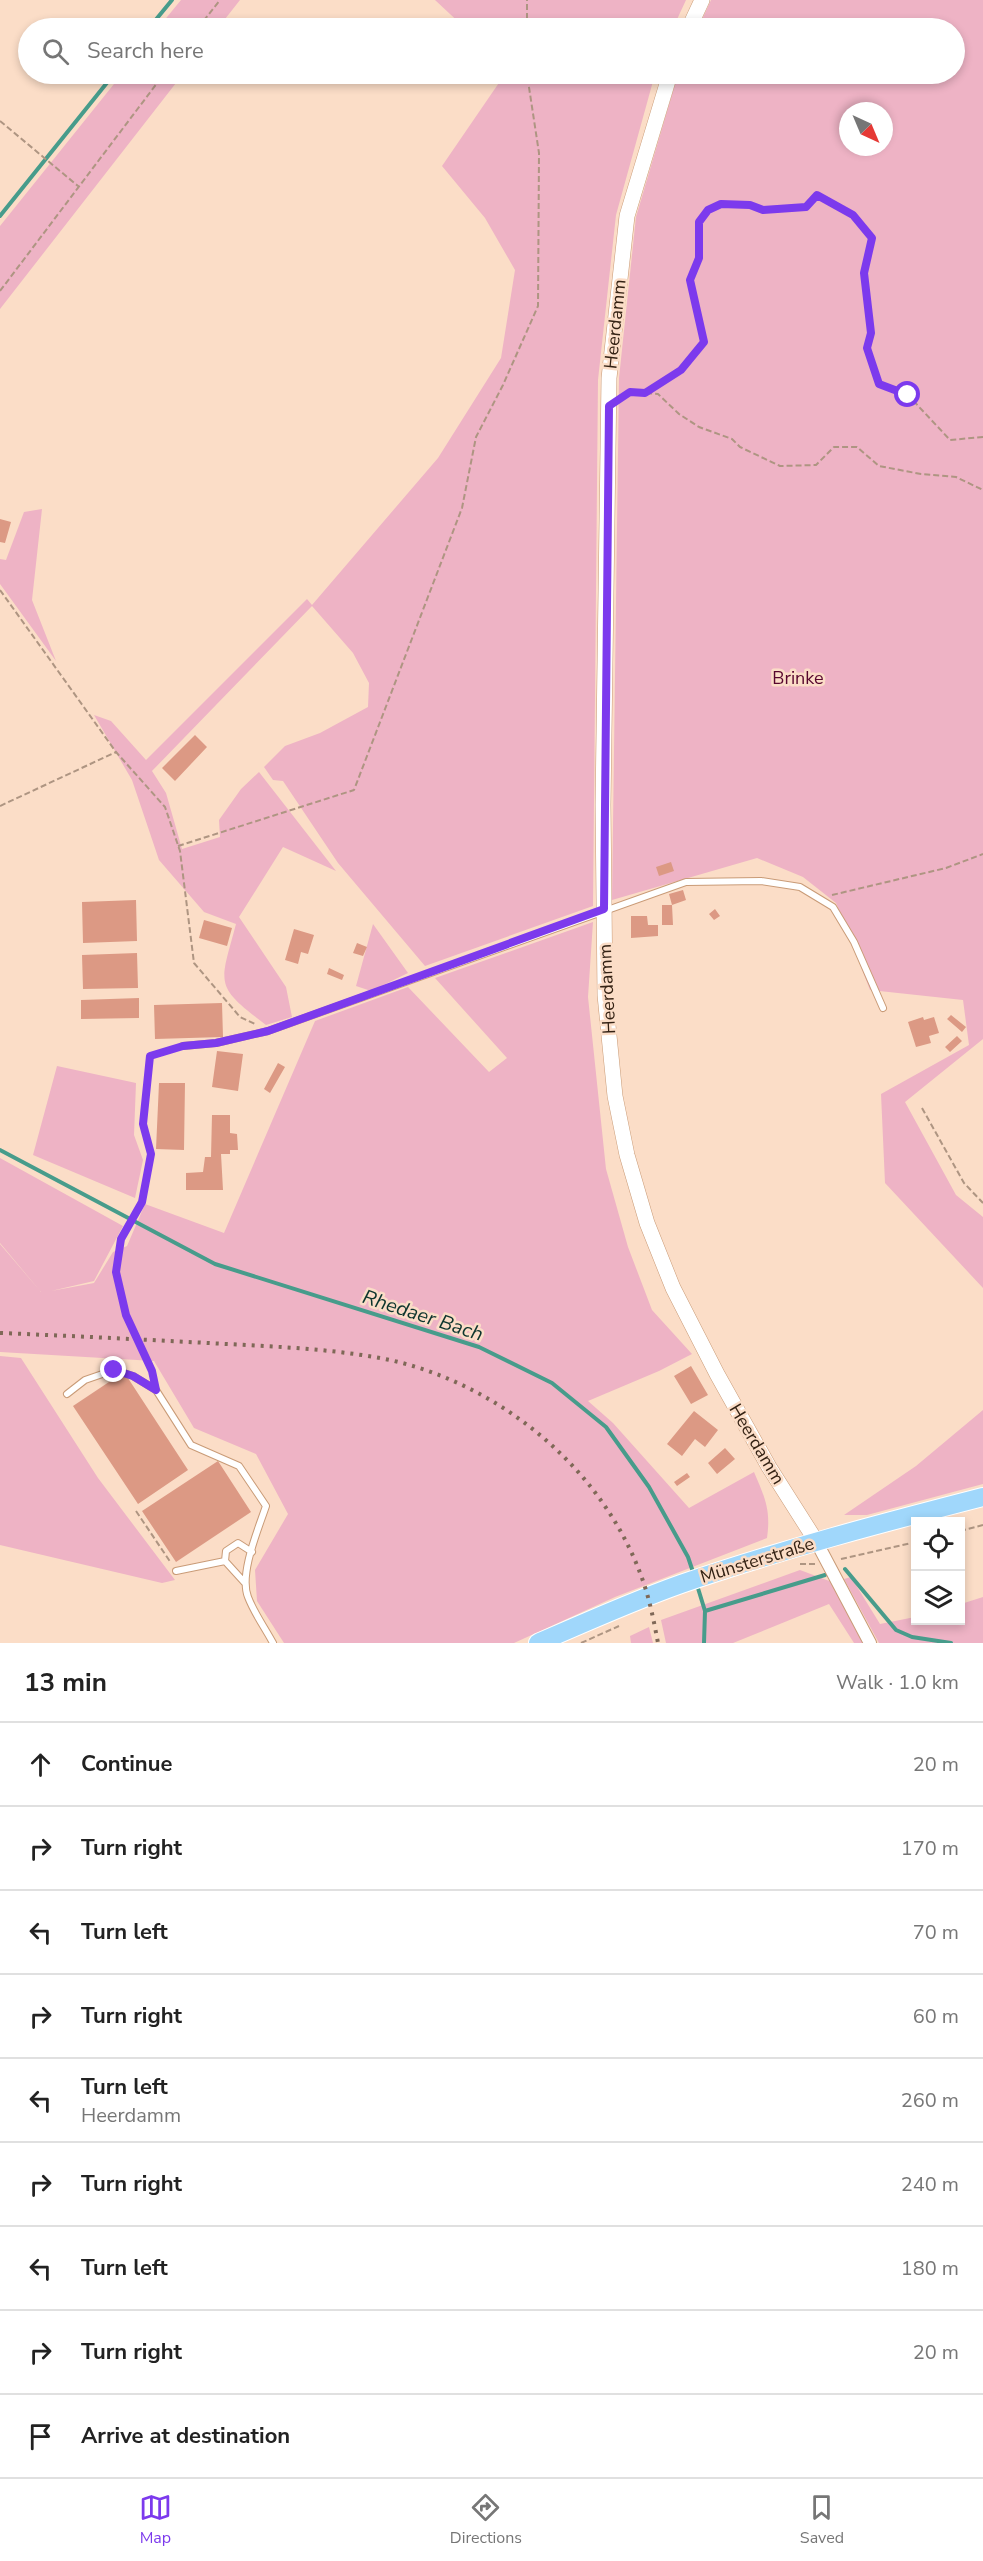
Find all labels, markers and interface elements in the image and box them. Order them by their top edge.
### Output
search box [18,18,965,84]
icon: search [39,35,72,68]
text: Search here [87,36,204,66]
north arrow [839,102,893,156]
street label: Heerdamm [598,278,632,370]
route start [894,381,920,407]
park label: Brinke [772,666,824,690]
street label: Heerdamm [593,943,621,1035]
water label: Rhedaer Bach [359,1283,487,1348]
route end [100,1356,126,1382]
street label: Heerdamm [724,1399,790,1489]
map controls [911,1517,965,1625]
button: locate [911,1517,965,1571]
street label: Münsterstraße [697,1531,817,1589]
button: layers [911,1571,965,1625]
text: 13 min [24,1665,107,1700]
text: Walk · 1.0 km [836,1669,959,1696]
icon: ahead [24,1748,57,1781]
text: Continue [81,1749,172,1779]
text: 20 m [913,1751,959,1778]
icon: right [24,1832,57,1865]
text: Turn right [81,1833,182,1863]
text: 170 m [901,1835,959,1862]
icon: left [24,1916,57,1949]
text: Turn left [81,1917,168,1947]
text: 70 m [913,1919,959,1946]
icon: right [24,2000,57,2033]
text: Turn right [81,2001,182,2031]
text: 60 m [913,2003,959,2030]
text: Turn left [81,2072,168,2102]
icon: left [24,2084,57,2117]
text: 260 m [901,2087,959,2114]
text: Heerdamm [81,2102,181,2129]
icon: right [24,2168,57,2201]
text: Turn right [81,2169,182,2199]
text: 240 m [901,2171,959,2198]
icon: left [24,2252,57,2285]
text: Turn left [81,2253,168,2283]
text: 180 m [901,2255,959,2282]
icon: right [24,2336,57,2369]
text: Turn right [81,2337,182,2367]
text: 20 m [913,2339,959,2366]
icon: arrive [24,2420,57,2453]
text: Arrive at destination [81,2421,290,2451]
tab: Map [139,2491,172,2549]
tab: Directions [450,2491,522,2549]
tab: Saved [800,2491,844,2549]

